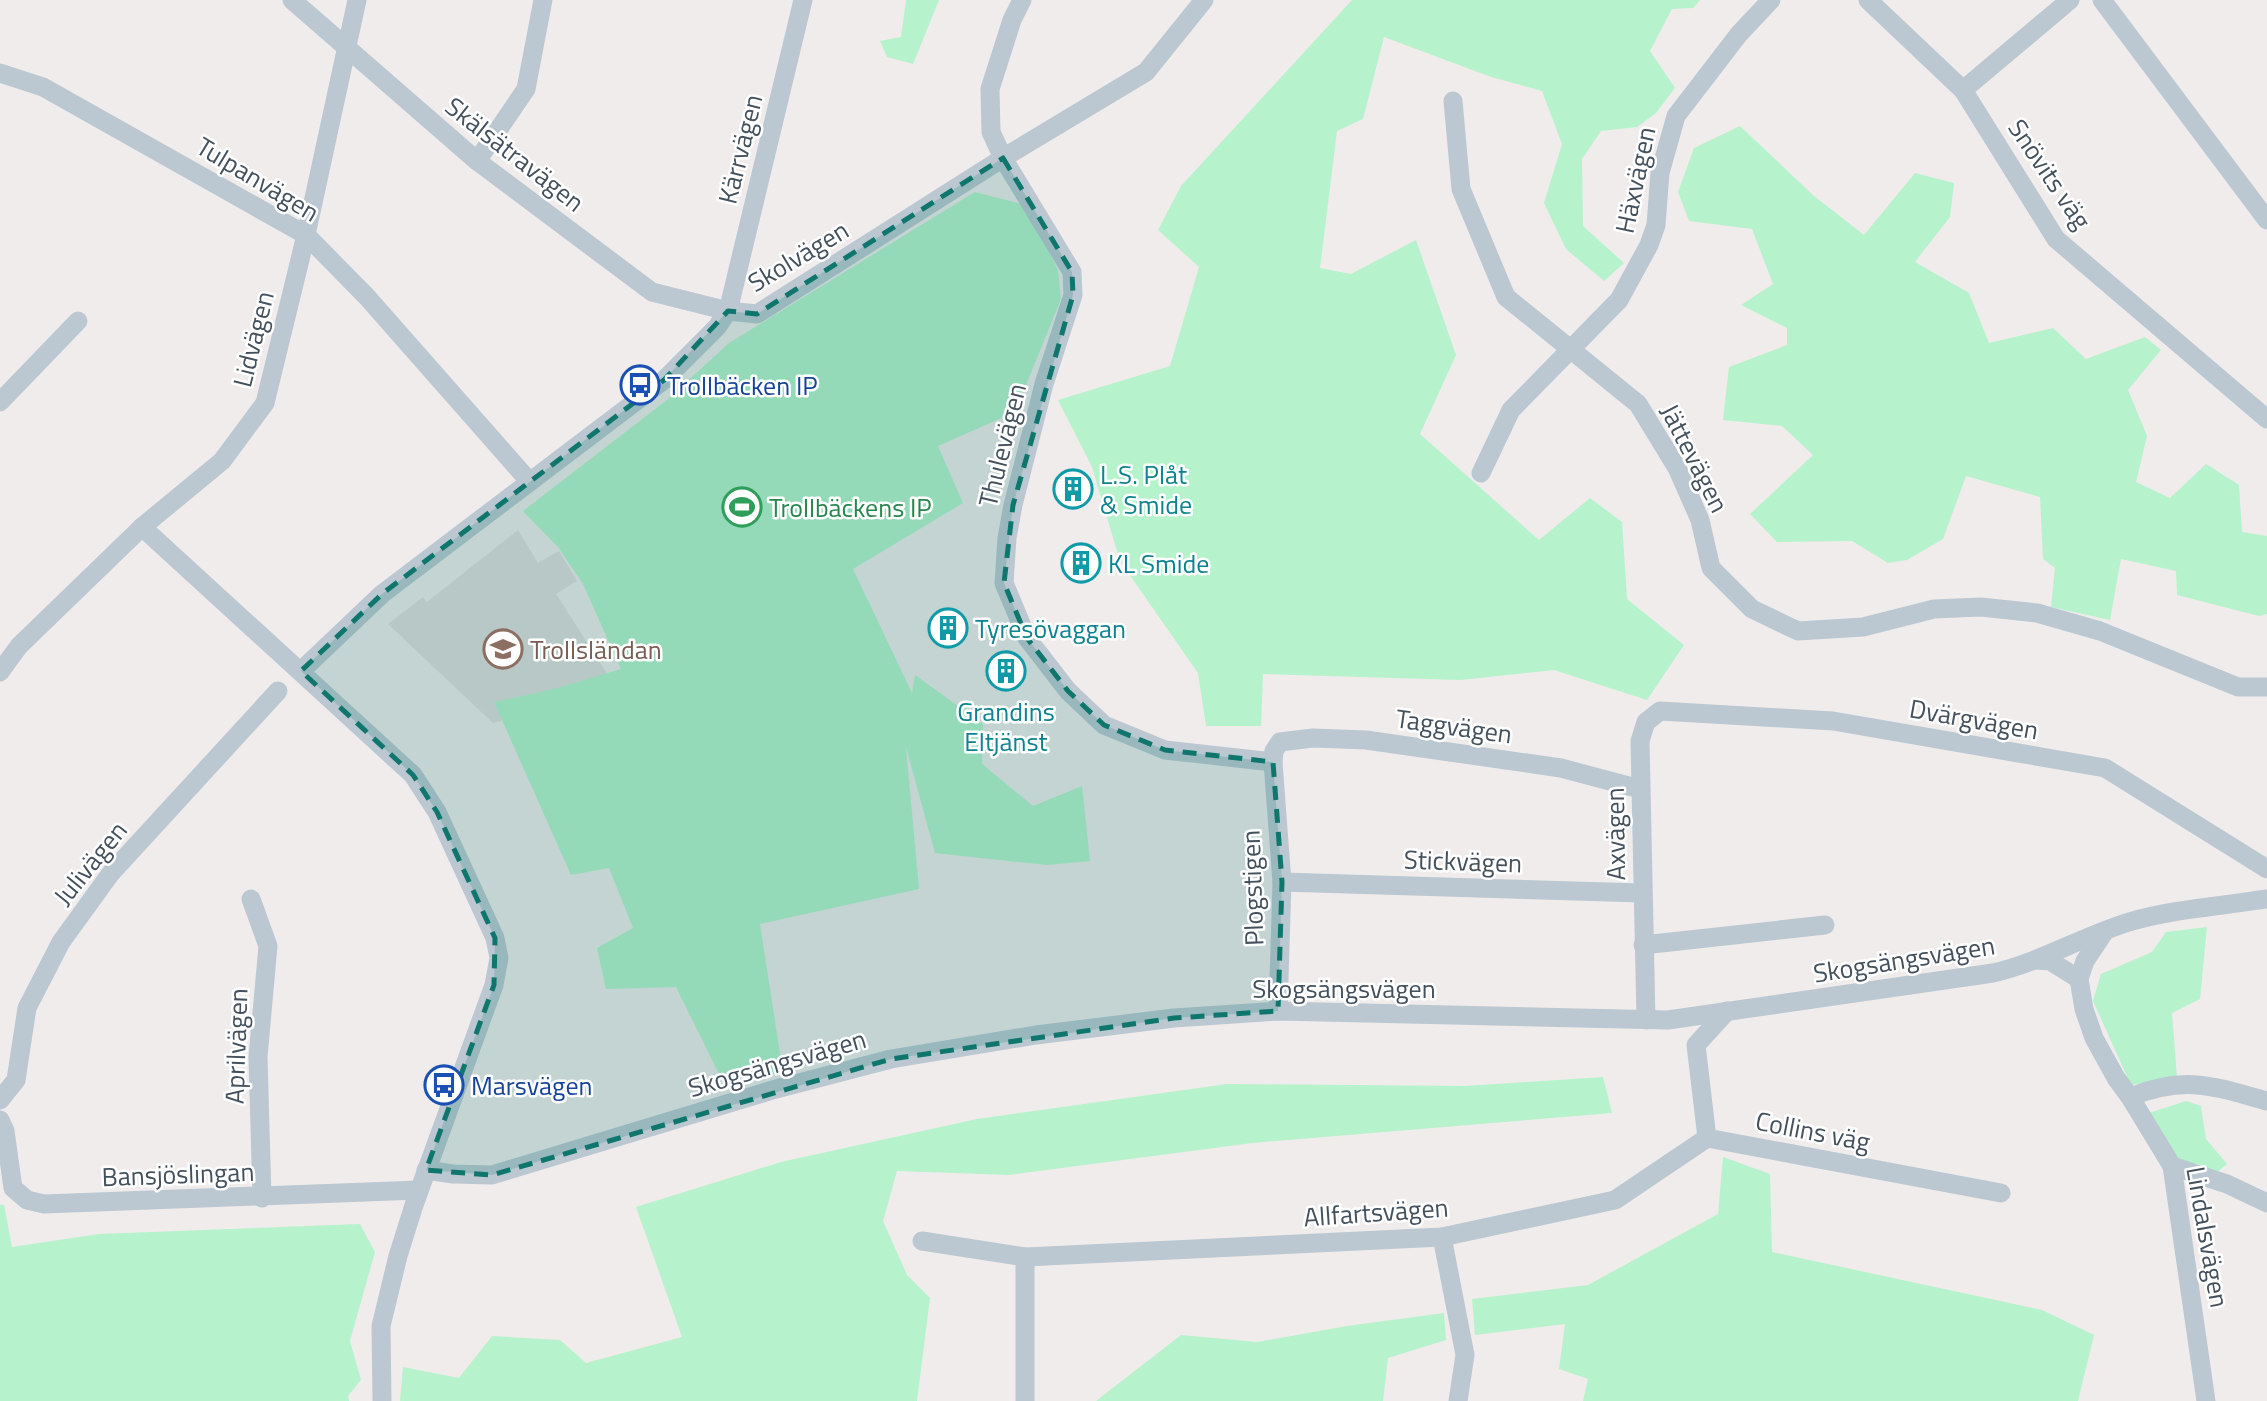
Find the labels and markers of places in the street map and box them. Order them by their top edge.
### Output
bus stop icon: Trollbäcken IP [619,364,661,406]
place label: Trollbäcken IP [667,366,818,405]
place label: L.S. Plåt & Smide [1100,455,1192,524]
building icon: L.S. Plåt & Smide [1052,468,1094,510]
sports icon: Trollbäckens IP [721,486,763,528]
place label: Trollbäckens IP [769,488,932,527]
building icon: KL Smide [1060,542,1102,584]
place label: KL Smide [1108,544,1209,583]
building icon: Tyresövaggan [927,607,969,649]
place label: Tyresövaggan [975,609,1126,648]
school or university icon: Trollsländan [482,628,524,670]
place label: Trollsländan [530,630,662,669]
building icon: Grandins Eltjänst [985,650,1027,692]
place label: Grandins Eltjänst [957,692,1055,761]
bus stop icon: Marsvägen [423,1064,465,1106]
place label: Marsvägen [471,1066,593,1105]

